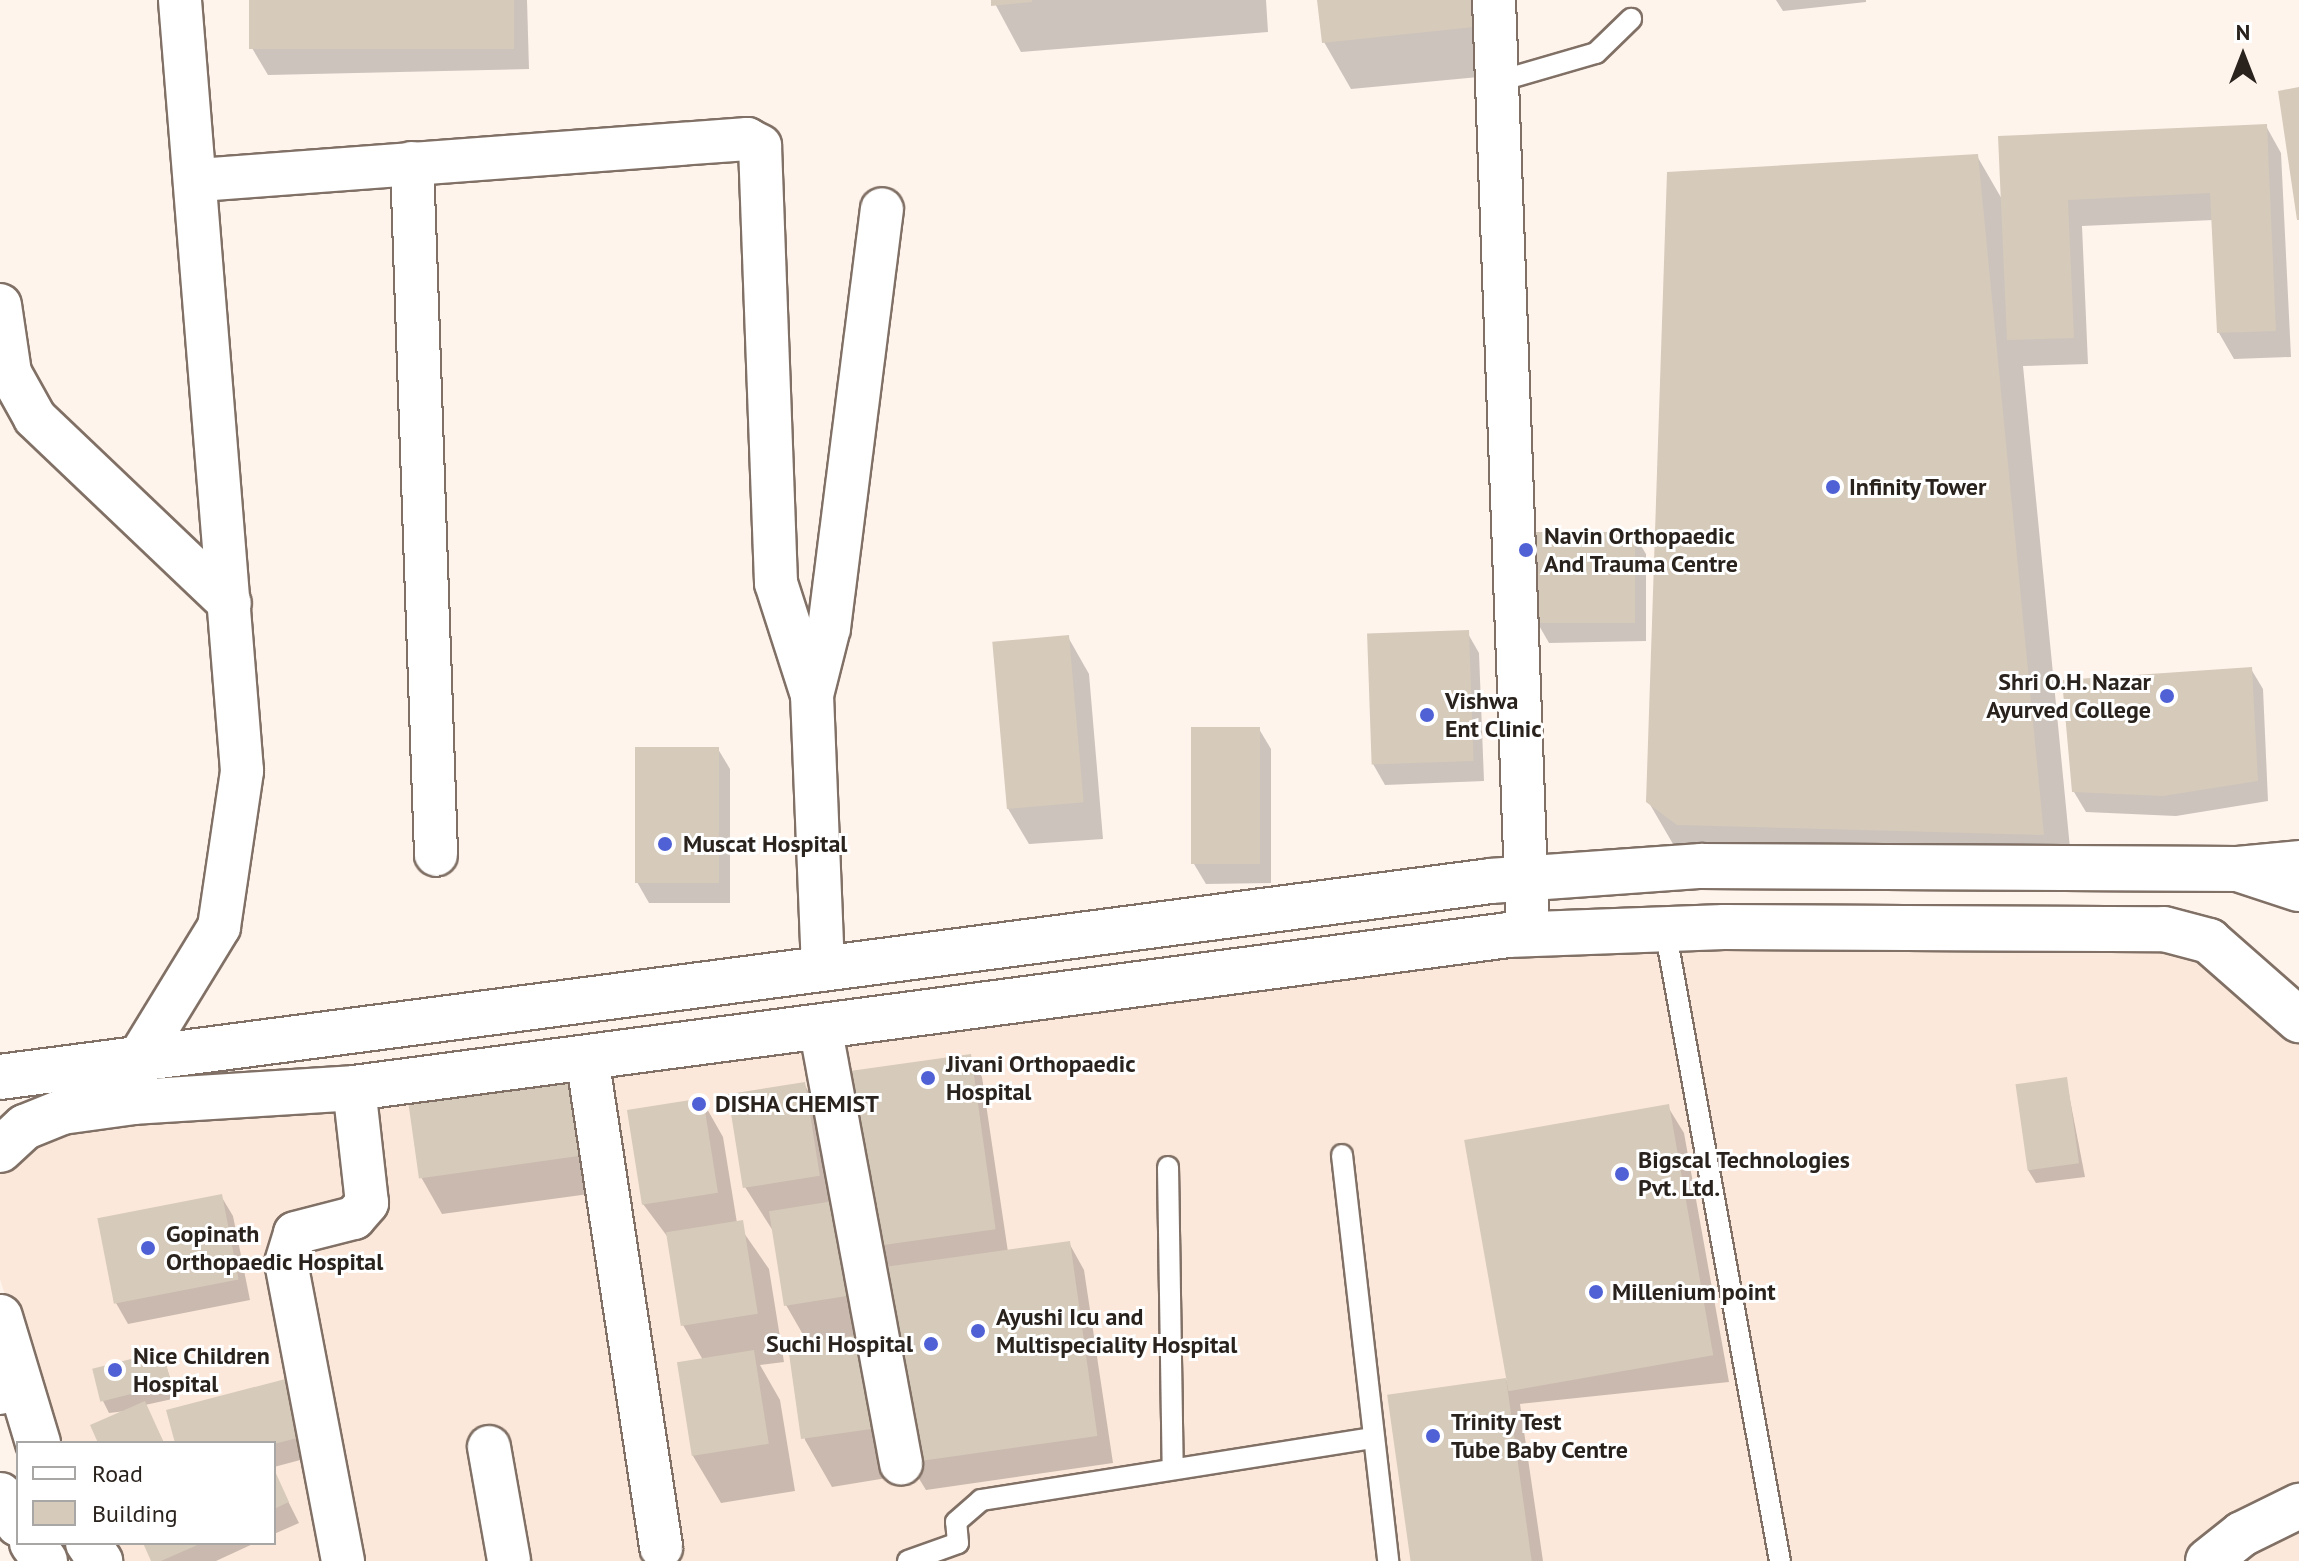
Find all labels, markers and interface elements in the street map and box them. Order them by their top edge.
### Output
north arrow [2203,16,2283,96]
text: N [2236,18,2250,46]
place label: Infinity Tower [1849,473,1988,501]
marker: Infinity Tower [1824,478,1842,496]
place label: Navin Orthopaedic And Trauma Centre [1544,522,1739,578]
marker: Navin Orthopaedic And Trauma Centre [1515,539,1537,561]
place label: Shri O.H. Nazar Ayurved College [1986,668,2151,724]
place label: Vishwa Ent Clinic [1445,687,1542,743]
marker: Shri O.H. Nazar Ayurved College [2158,687,2176,705]
marker: Vishwa Ent Clinic [1416,704,1438,726]
place label: Muscat Hospital [683,830,847,858]
marker: Muscat Hospital [654,833,676,855]
place label: Jivani Orthopaedic Hospital [946,1050,1136,1106]
marker: Jivani Orthopaedic Hospital [917,1067,939,1089]
place label: DISHA CHEMIST [715,1090,880,1118]
marker: DISHA CHEMIST [690,1095,708,1113]
place label: Bigscal Technologies Pvt. Ltd. [1638,1146,1851,1202]
marker: Bigscal Technologies Pvt. Ltd. [1613,1165,1631,1183]
place label: Gopinath Orthopaedic Hospital [166,1220,384,1276]
marker: Gopinath Orthopaedic Hospital [137,1237,159,1259]
place label: Millenium point [1612,1278,1776,1306]
marker: Millenium point [1587,1283,1605,1301]
place label: Ayushi Icu and Multispeciality Hospital [996,1303,1238,1359]
marker: Ayushi Icu and Multispeciality Hospital [967,1320,989,1342]
place label: Suchi Hospital [766,1330,913,1358]
marker: Suchi Hospital [920,1333,942,1355]
place label: Nice Children Hospital [133,1342,270,1398]
marker: Nice Children Hospital [104,1359,126,1381]
place label: Trinity Test Tube Baby Centre [1451,1408,1629,1464]
marker: Trinity Test Tube Baby Centre [1422,1425,1444,1447]
legend [16,1441,276,1545]
text: Road [92,1458,143,1489]
text: Building [92,1498,178,1529]

